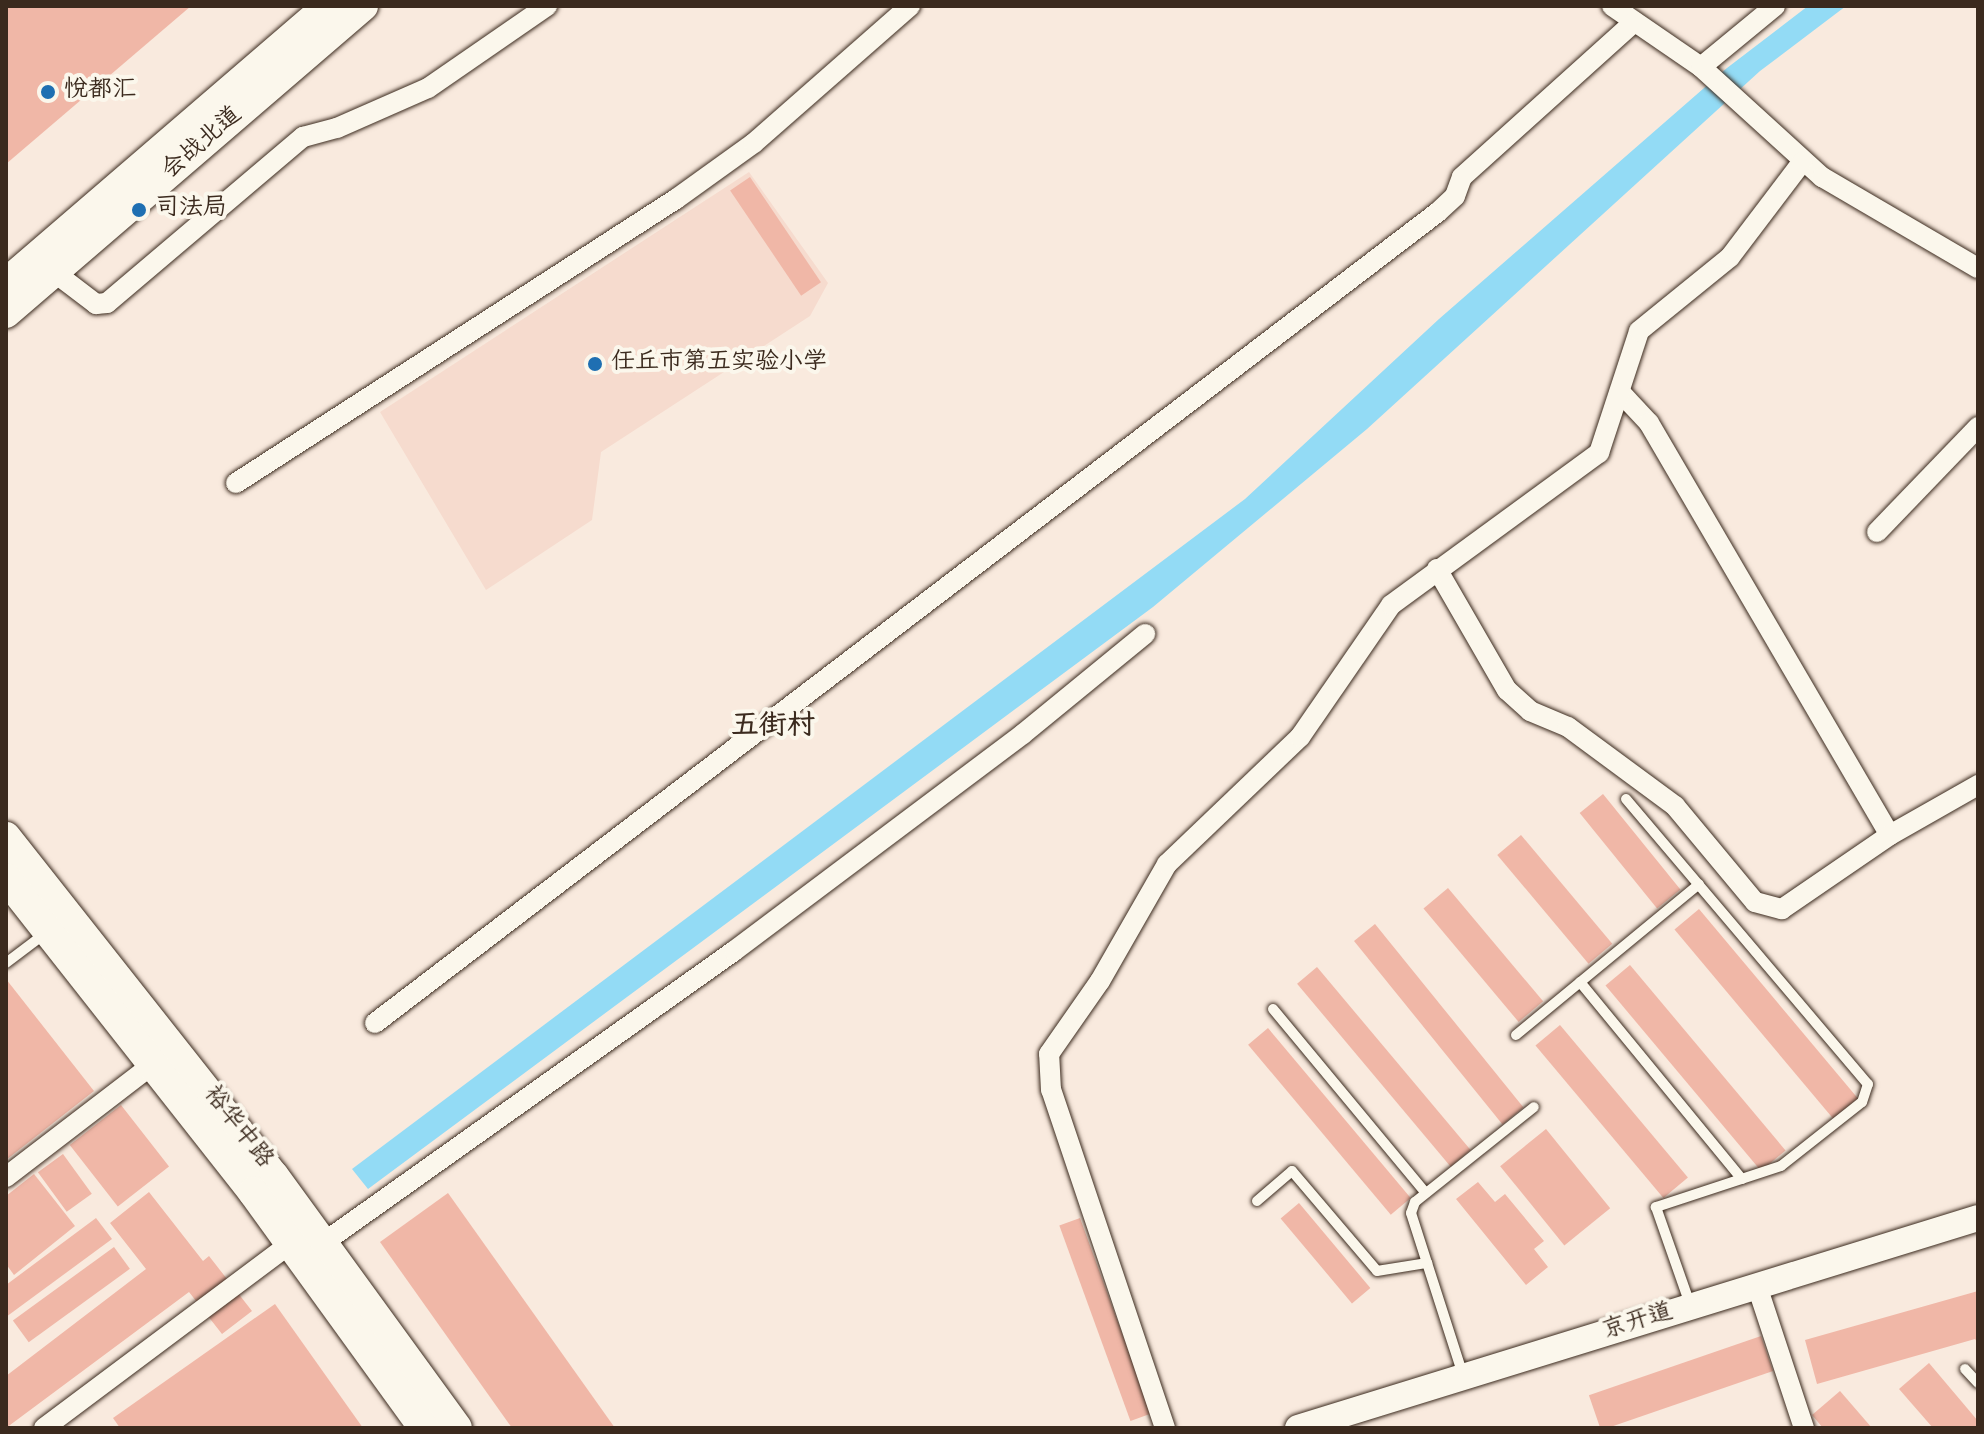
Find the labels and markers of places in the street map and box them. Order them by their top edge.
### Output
place label: 悦都汇 [64,78,136,106]
marker: 悦都汇 [39,83,57,101]
place label: 司法局 [155,196,227,224]
marker: 司法局 [130,201,148,219]
place label: 任丘市第五实验小学 [611,350,827,378]
marker: 任丘市第五实验小学 [586,355,604,373]

